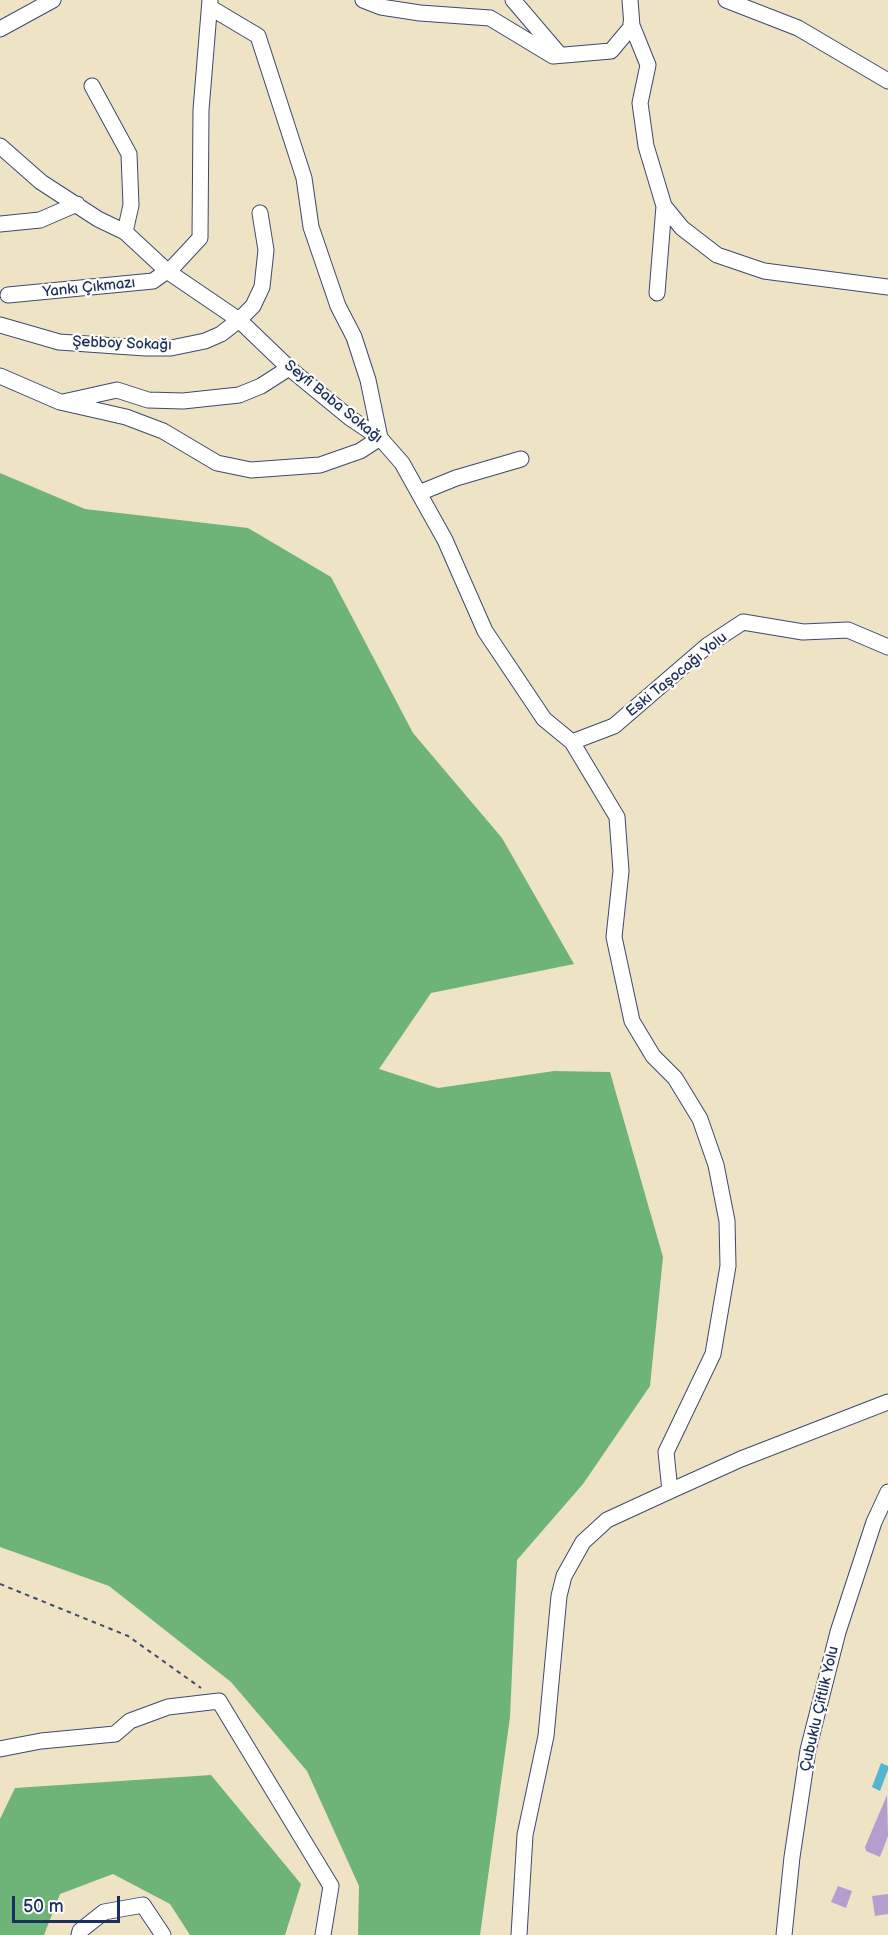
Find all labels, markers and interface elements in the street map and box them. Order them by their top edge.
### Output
street label: Yankı Çıkmazı [42,274,136,302]
street label: Şebboy Sokağı [72,333,172,355]
street label: Seyfi Baba Sokağı [280,357,386,447]
street label: Eski Taşocağı Yolu [623,629,731,721]
street label: Çubuklu Çiftlik Yolu [797,1645,843,1773]
scale bar [15,1884,123,1922]
text: 50 m [23,1896,64,1917]

